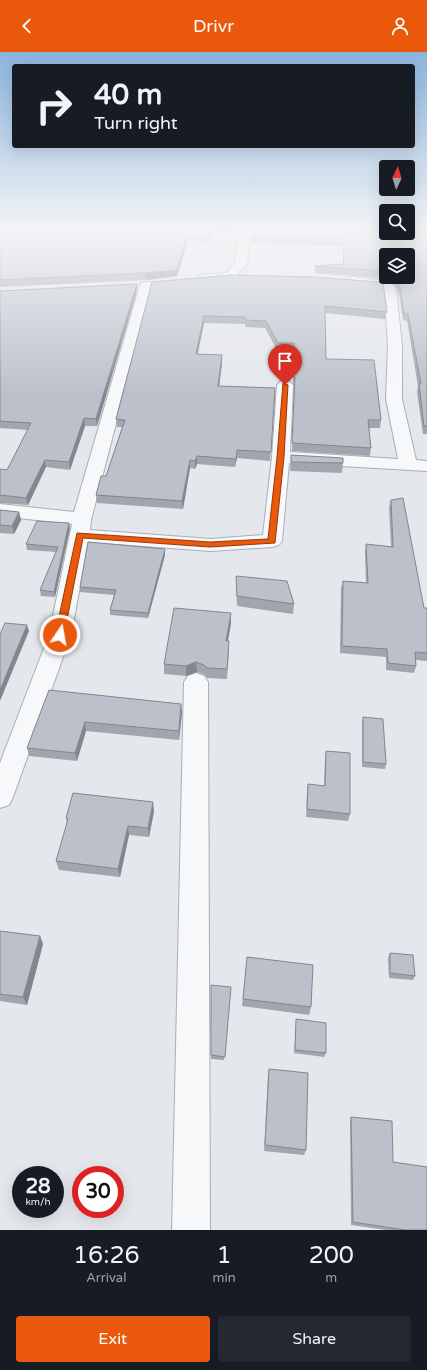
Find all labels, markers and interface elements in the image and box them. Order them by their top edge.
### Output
icon: back [16,15,38,37]
text: Drivr [193,15,234,37]
icon: person [389,15,411,37]
text: 40 m [94,78,162,112]
icon: right [28,80,80,132]
text: Turn right [94,112,178,134]
north arrow [379,160,415,196]
map controls [379,160,415,284]
button: search [379,204,415,240]
button: layers [379,248,415,284]
pin [268,344,302,385]
icon: arrive [274,350,296,372]
position arrow [39,614,81,656]
speed limit sign: 30 [72,1166,124,1218]
text: 28 [25,1175,51,1199]
text: km/h [25,1196,51,1208]
text: 16:26 [73,1241,140,1270]
text: 1 [217,1241,232,1270]
text: 200 [309,1241,354,1270]
text: Arrival [86,1270,126,1286]
text: min [213,1270,236,1286]
text: m [325,1270,337,1286]
button: Exit [16,1316,210,1362]
button: Share [218,1316,411,1362]

